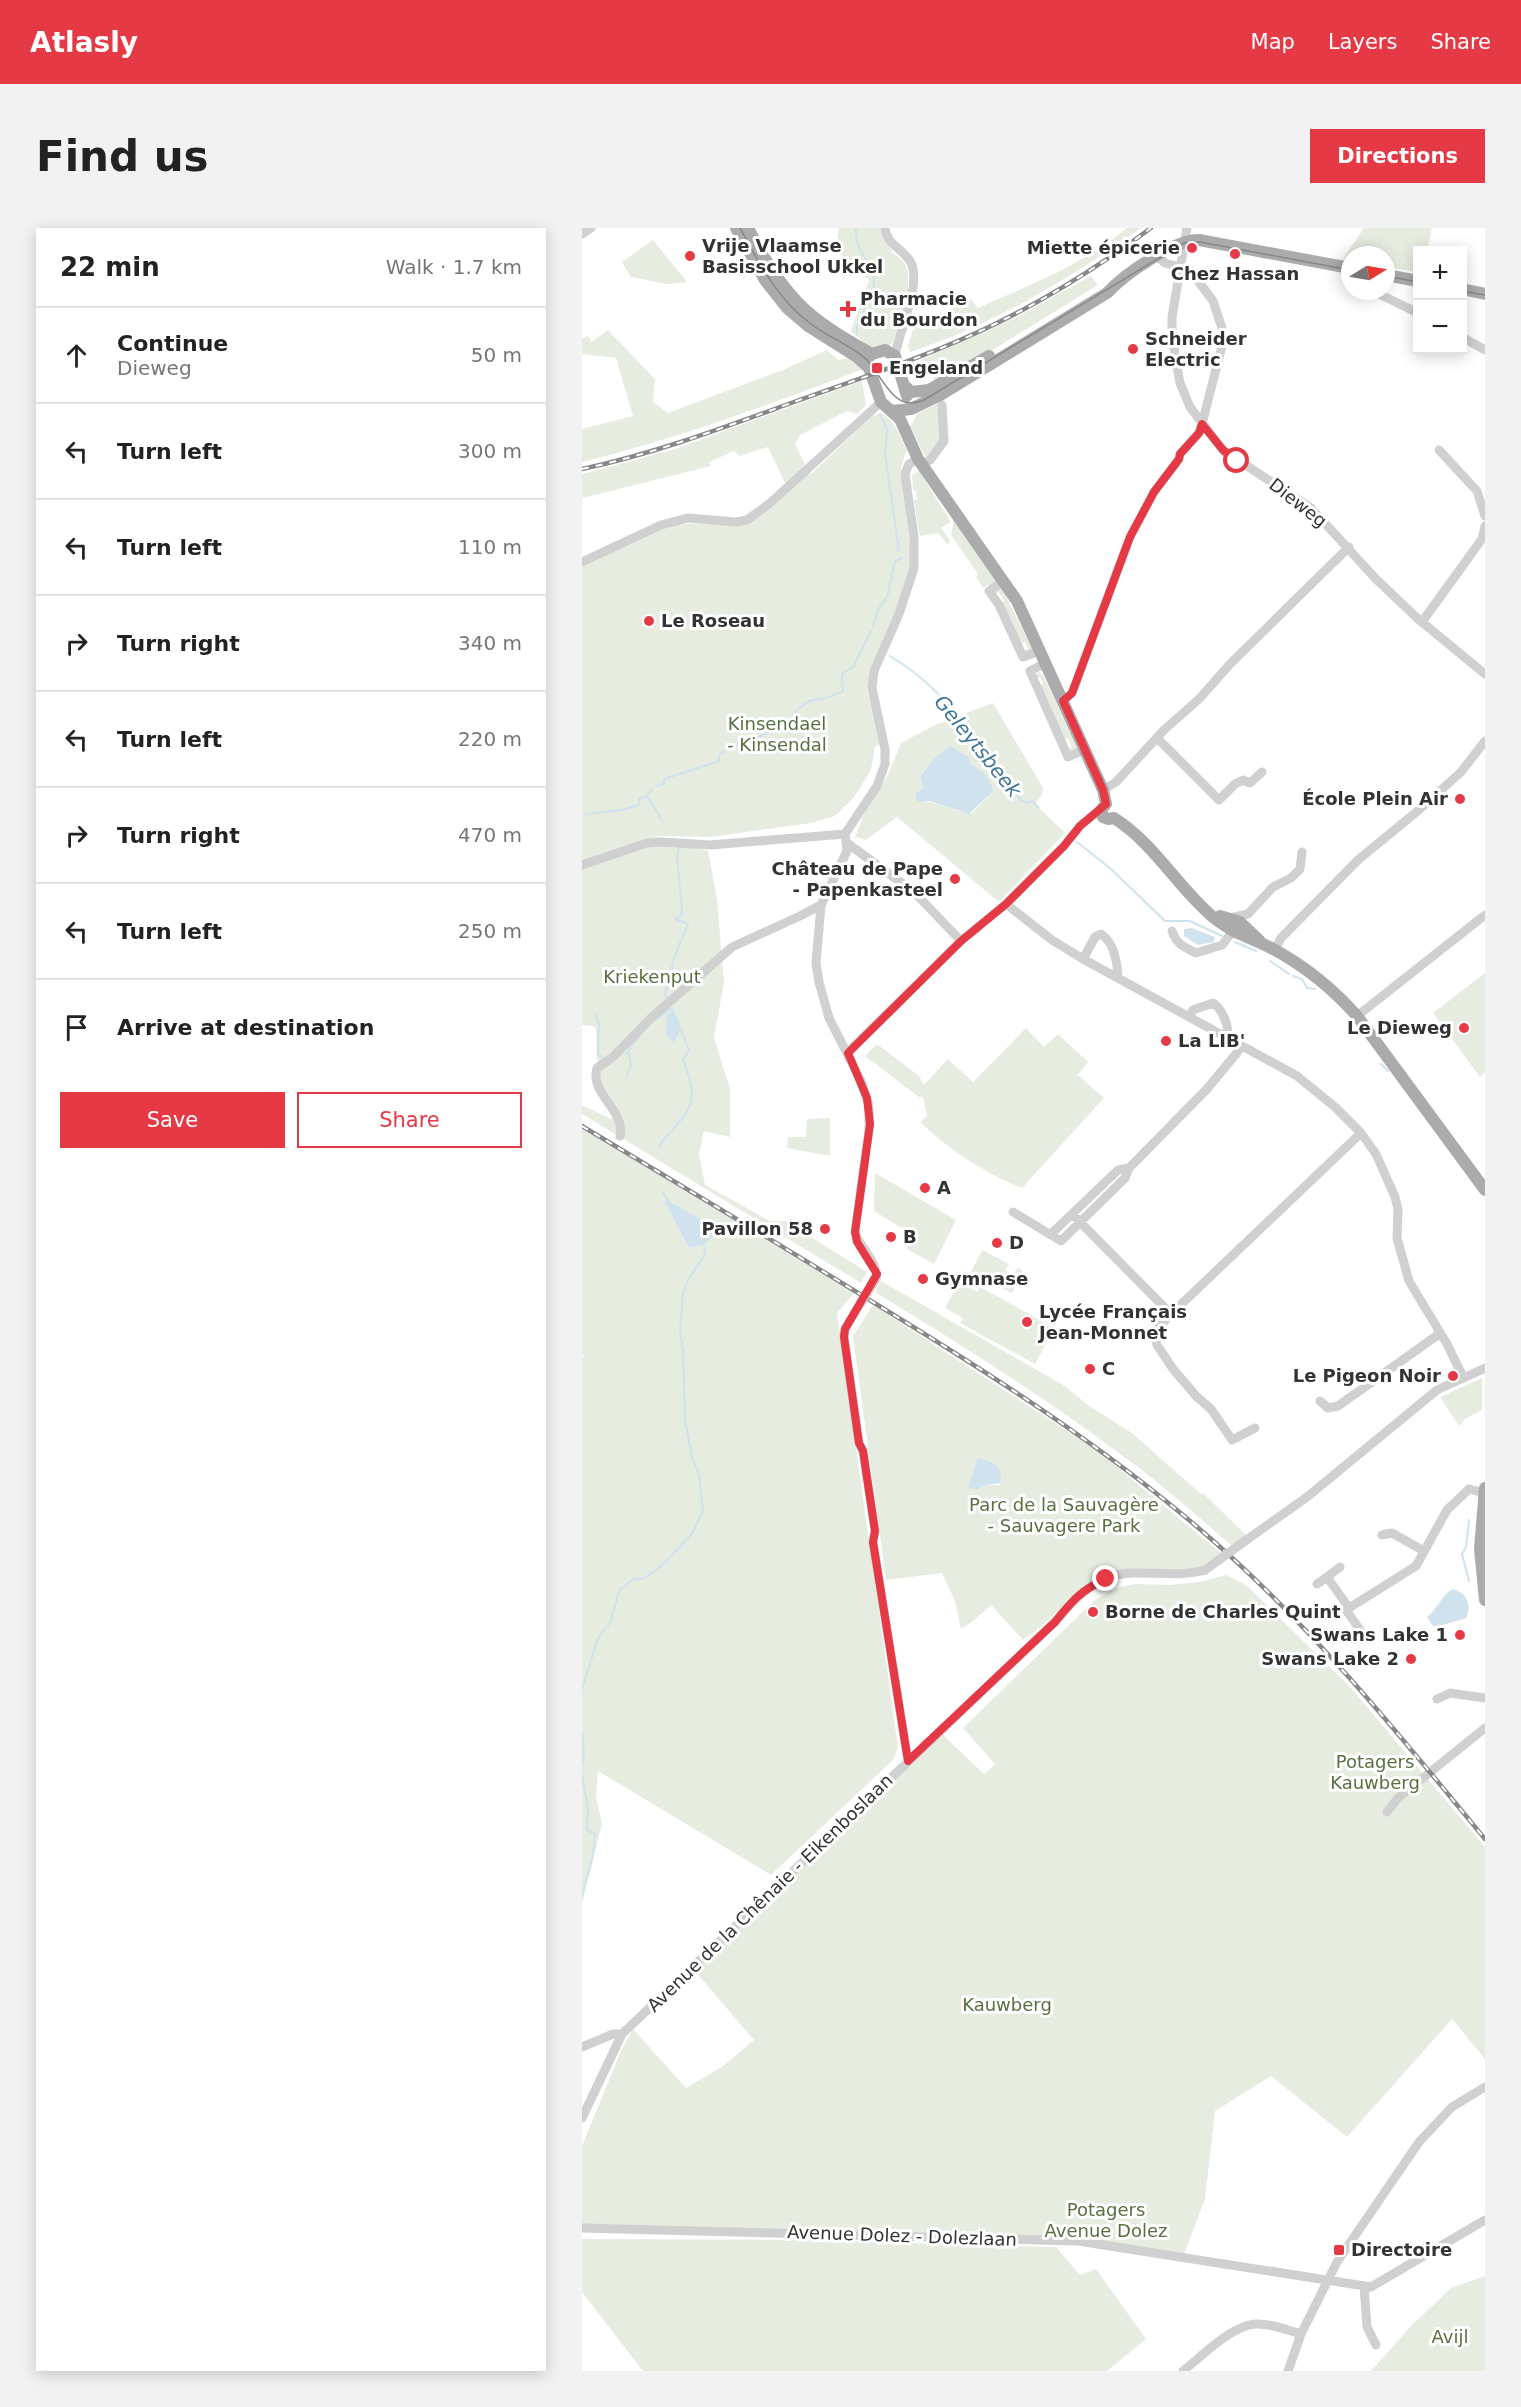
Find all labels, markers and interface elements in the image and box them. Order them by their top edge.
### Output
text: Atlasly [30,26,138,59]
text: Map [1251,30,1295,54]
text: Layers [1328,30,1397,54]
text: Share [1430,30,1491,54]
button: Directions [1310,129,1485,183]
text: Find us [36,132,209,181]
place label: Vrije Vlaamse Basisschool Ukkel [702,235,883,277]
place label: Miette épicerie [1027,237,1180,258]
marker: Miette épicerie [1185,241,1199,255]
north arrow [1341,246,1395,300]
map controls [1413,246,1467,354]
button: + [1413,246,1467,300]
marker: Chez Hassan [1228,247,1242,261]
marker: Vrije Vlaamse Basisschool Ukkel [683,249,697,263]
text: 22 min [60,252,160,282]
text: Walk · 1.7 km [386,255,522,279]
place label: Chez Hassan [1171,263,1299,284]
place label: Pharmacie du Bourdon [860,288,978,330]
button: − [1413,300,1467,354]
marker: Pharmacie du Bourdon [841,302,855,316]
place label: Schneider Electric [1145,328,1247,370]
text: Continue [117,331,228,356]
icon: ahead [60,339,93,372]
marker: Schneider Electric [1126,342,1140,356]
text: 50 m [471,343,522,367]
text: Dieweg [117,356,192,380]
place label: Engeland [889,357,983,378]
marker: Engeland [870,361,884,375]
icon: left [60,435,93,468]
text: Turn left [117,439,222,464]
text: 300 m [458,439,522,463]
route start [1223,447,1249,473]
street label: Dieweg [1265,474,1331,532]
icon: left [60,531,93,564]
text: Turn left [117,535,222,560]
text: 110 m [458,535,522,559]
place label: Le Roseau [661,610,765,631]
marker: Le Roseau [642,614,656,628]
icon: right [60,627,93,660]
text: Turn right [117,631,240,656]
text: 340 m [458,631,522,655]
water label: Geleytsbeek [929,690,1027,803]
park label: Kinsendael - Kinsendal [727,713,827,755]
icon: left [60,723,93,756]
text: Turn left [117,727,222,752]
text: 220 m [458,727,522,751]
place label: École Plein Air [1302,788,1448,809]
marker: École Plein Air [1453,792,1467,806]
icon: right [60,819,93,852]
text: Turn right [117,823,240,848]
text: 470 m [458,823,522,847]
place label: Château de Pape - Papenkasteel [771,858,943,900]
marker: Château de Pape - Papenkasteel [948,872,962,886]
icon: left [60,915,93,948]
text: Turn left [117,919,222,944]
text: 250 m [458,919,522,943]
park label: Kriekenput [603,966,701,987]
icon: arrive [60,1011,93,1044]
text: Arrive at destination [117,1015,374,1040]
place label: Le Dieweg [1347,1017,1452,1038]
marker: Le Dieweg [1457,1021,1471,1035]
place label: La LIB' [1178,1030,1245,1051]
marker: La LIB' [1159,1034,1173,1048]
button: Save [60,1092,285,1148]
button: Share [297,1092,522,1148]
place label: A [937,1177,951,1198]
marker: A [918,1181,932,1195]
place label: Pavillon 58 [701,1218,813,1239]
marker: Pavillon 58 [818,1222,832,1236]
place label: B [903,1226,917,1247]
marker: B [884,1230,898,1244]
place label: D [1009,1232,1024,1253]
marker: D [990,1236,1004,1250]
place label: Gymnase [935,1268,1028,1289]
marker: Gymnase [916,1272,930,1286]
place label: Lycée Français Jean-Monnet [1037,1301,1187,1343]
marker: Lycée Français Jean-Monnet [1020,1315,1034,1329]
place label: C [1102,1358,1115,1379]
marker: C [1083,1362,1097,1376]
place label: Le Pigeon Noir [1293,1365,1441,1386]
marker: Le Pigeon Noir [1446,1369,1460,1383]
park label: Parc de la Sauvagère - Sauvagere Park [969,1494,1159,1536]
route end [1092,1565,1118,1591]
place label: Borne de Charles Quint [1105,1601,1341,1622]
marker: Borne de Charles Quint [1086,1605,1100,1619]
place label: Swans Lake 1 [1310,1624,1448,1645]
marker: Swans Lake 1 [1453,1628,1467,1642]
place label: Swans Lake 2 [1261,1648,1399,1669]
marker: Swans Lake 2 [1404,1652,1418,1666]
park label: Potagers Kauwberg [1330,1751,1420,1793]
street label: Avenue de la Chênaie - Eikenboslaan [643,1769,897,2016]
park label: Kauwberg [962,1994,1052,2015]
park label: Potagers Avenue Dolez [1045,2199,1168,2241]
street label: Avenue Dolez - Dolezlaan [787,2221,1017,2250]
place label: Directoire [1351,2239,1452,2260]
marker: Directoire [1332,2243,1346,2257]
park label: Avijl [1432,2326,1468,2347]

